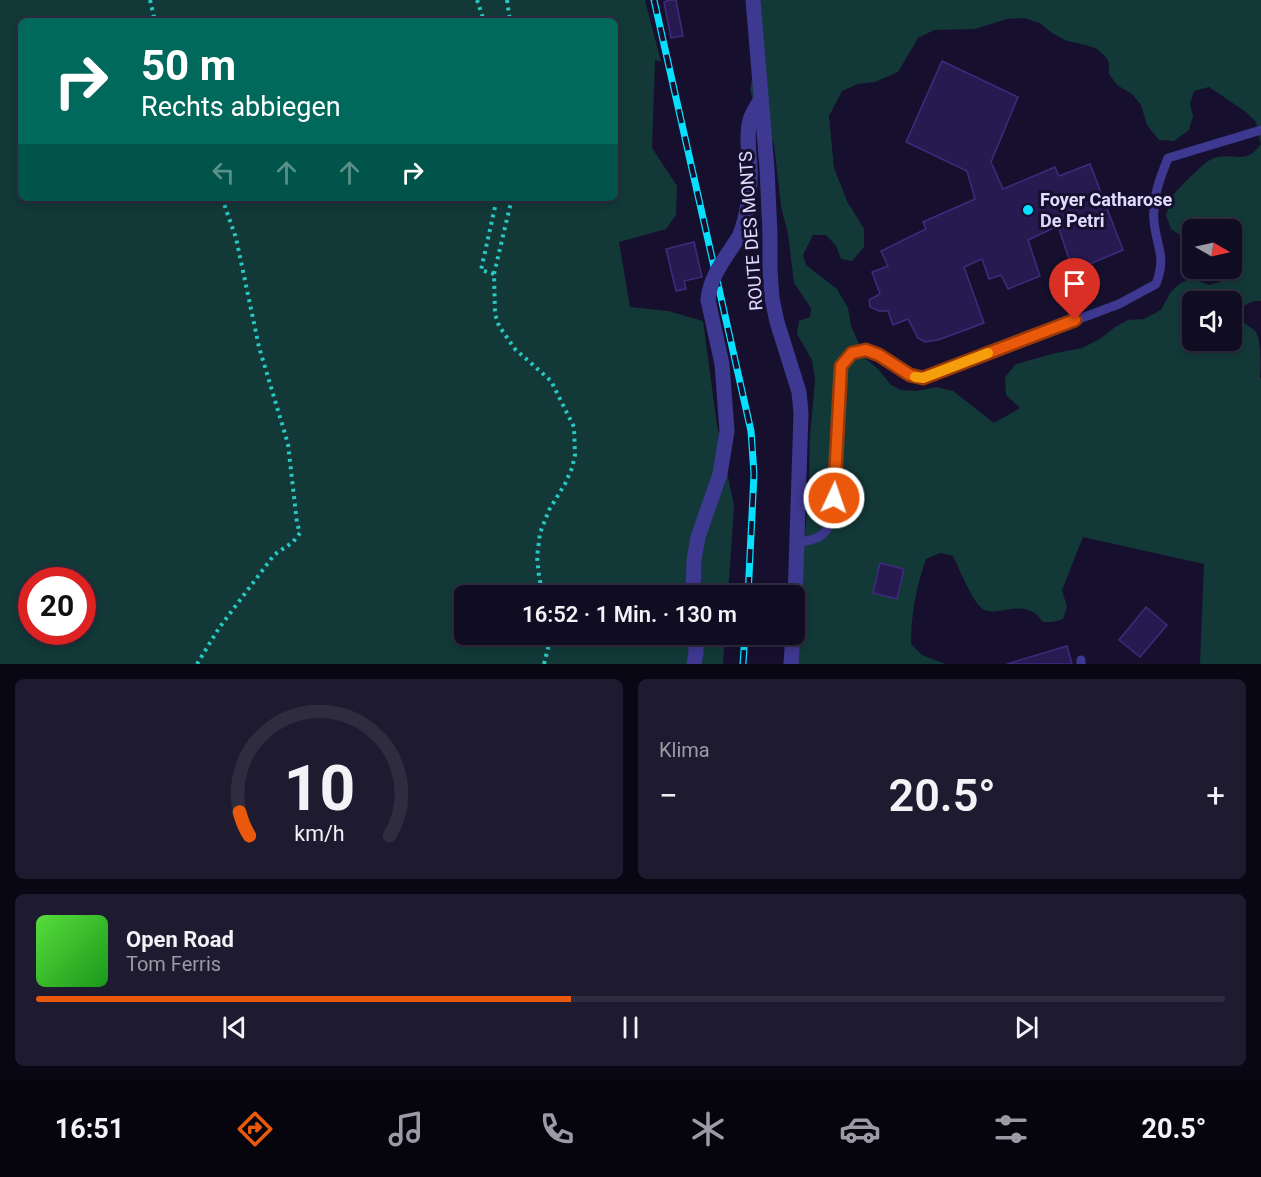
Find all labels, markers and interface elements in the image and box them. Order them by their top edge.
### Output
text: 50 m [141,41,236,90]
icon: right [42,42,120,120]
text: Rechts abbiegen [141,91,341,123]
street label: ROUTE DES MONTS [734,150,767,311]
icon: left [207,156,240,189]
icon: ahead [270,156,303,189]
icon: ahead [333,156,366,189]
icon: right [396,156,429,189]
place label: Foyer Catharose De Petri [1040,189,1172,231]
marker: Foyer Catharose De Petri [1021,203,1035,217]
north arrow [1182,219,1242,279]
map controls [1182,219,1242,351]
pin [1049,258,1100,320]
icon: arrive [1058,267,1091,300]
button: sound [1182,291,1242,351]
position arrow [802,466,866,530]
speed limit sign: 20 [18,567,96,645]
text: 16:52 · 1 Min. · 130 m [522,602,737,627]
text: Klima [659,738,710,762]
text: 10 [283,752,355,825]
text: 20.5° [888,769,996,822]
text: − [659,776,678,815]
text: + [1206,776,1225,815]
text: km/h [294,821,344,846]
text: Open Road [126,927,234,952]
text: Tom Ferris [126,952,221,976]
icon: previous [218,1011,251,1044]
icon: pause [614,1011,647,1044]
icon: next [1010,1011,1043,1044]
icon: directions [234,1108,276,1150]
icon: music [385,1108,427,1150]
icon: phone [536,1108,578,1150]
icon: climate [687,1108,729,1150]
icon: car [839,1108,881,1150]
icon: filters [990,1108,1032,1150]
text: 16:51 [55,1113,124,1145]
text: 20.5° [1141,1113,1206,1145]

